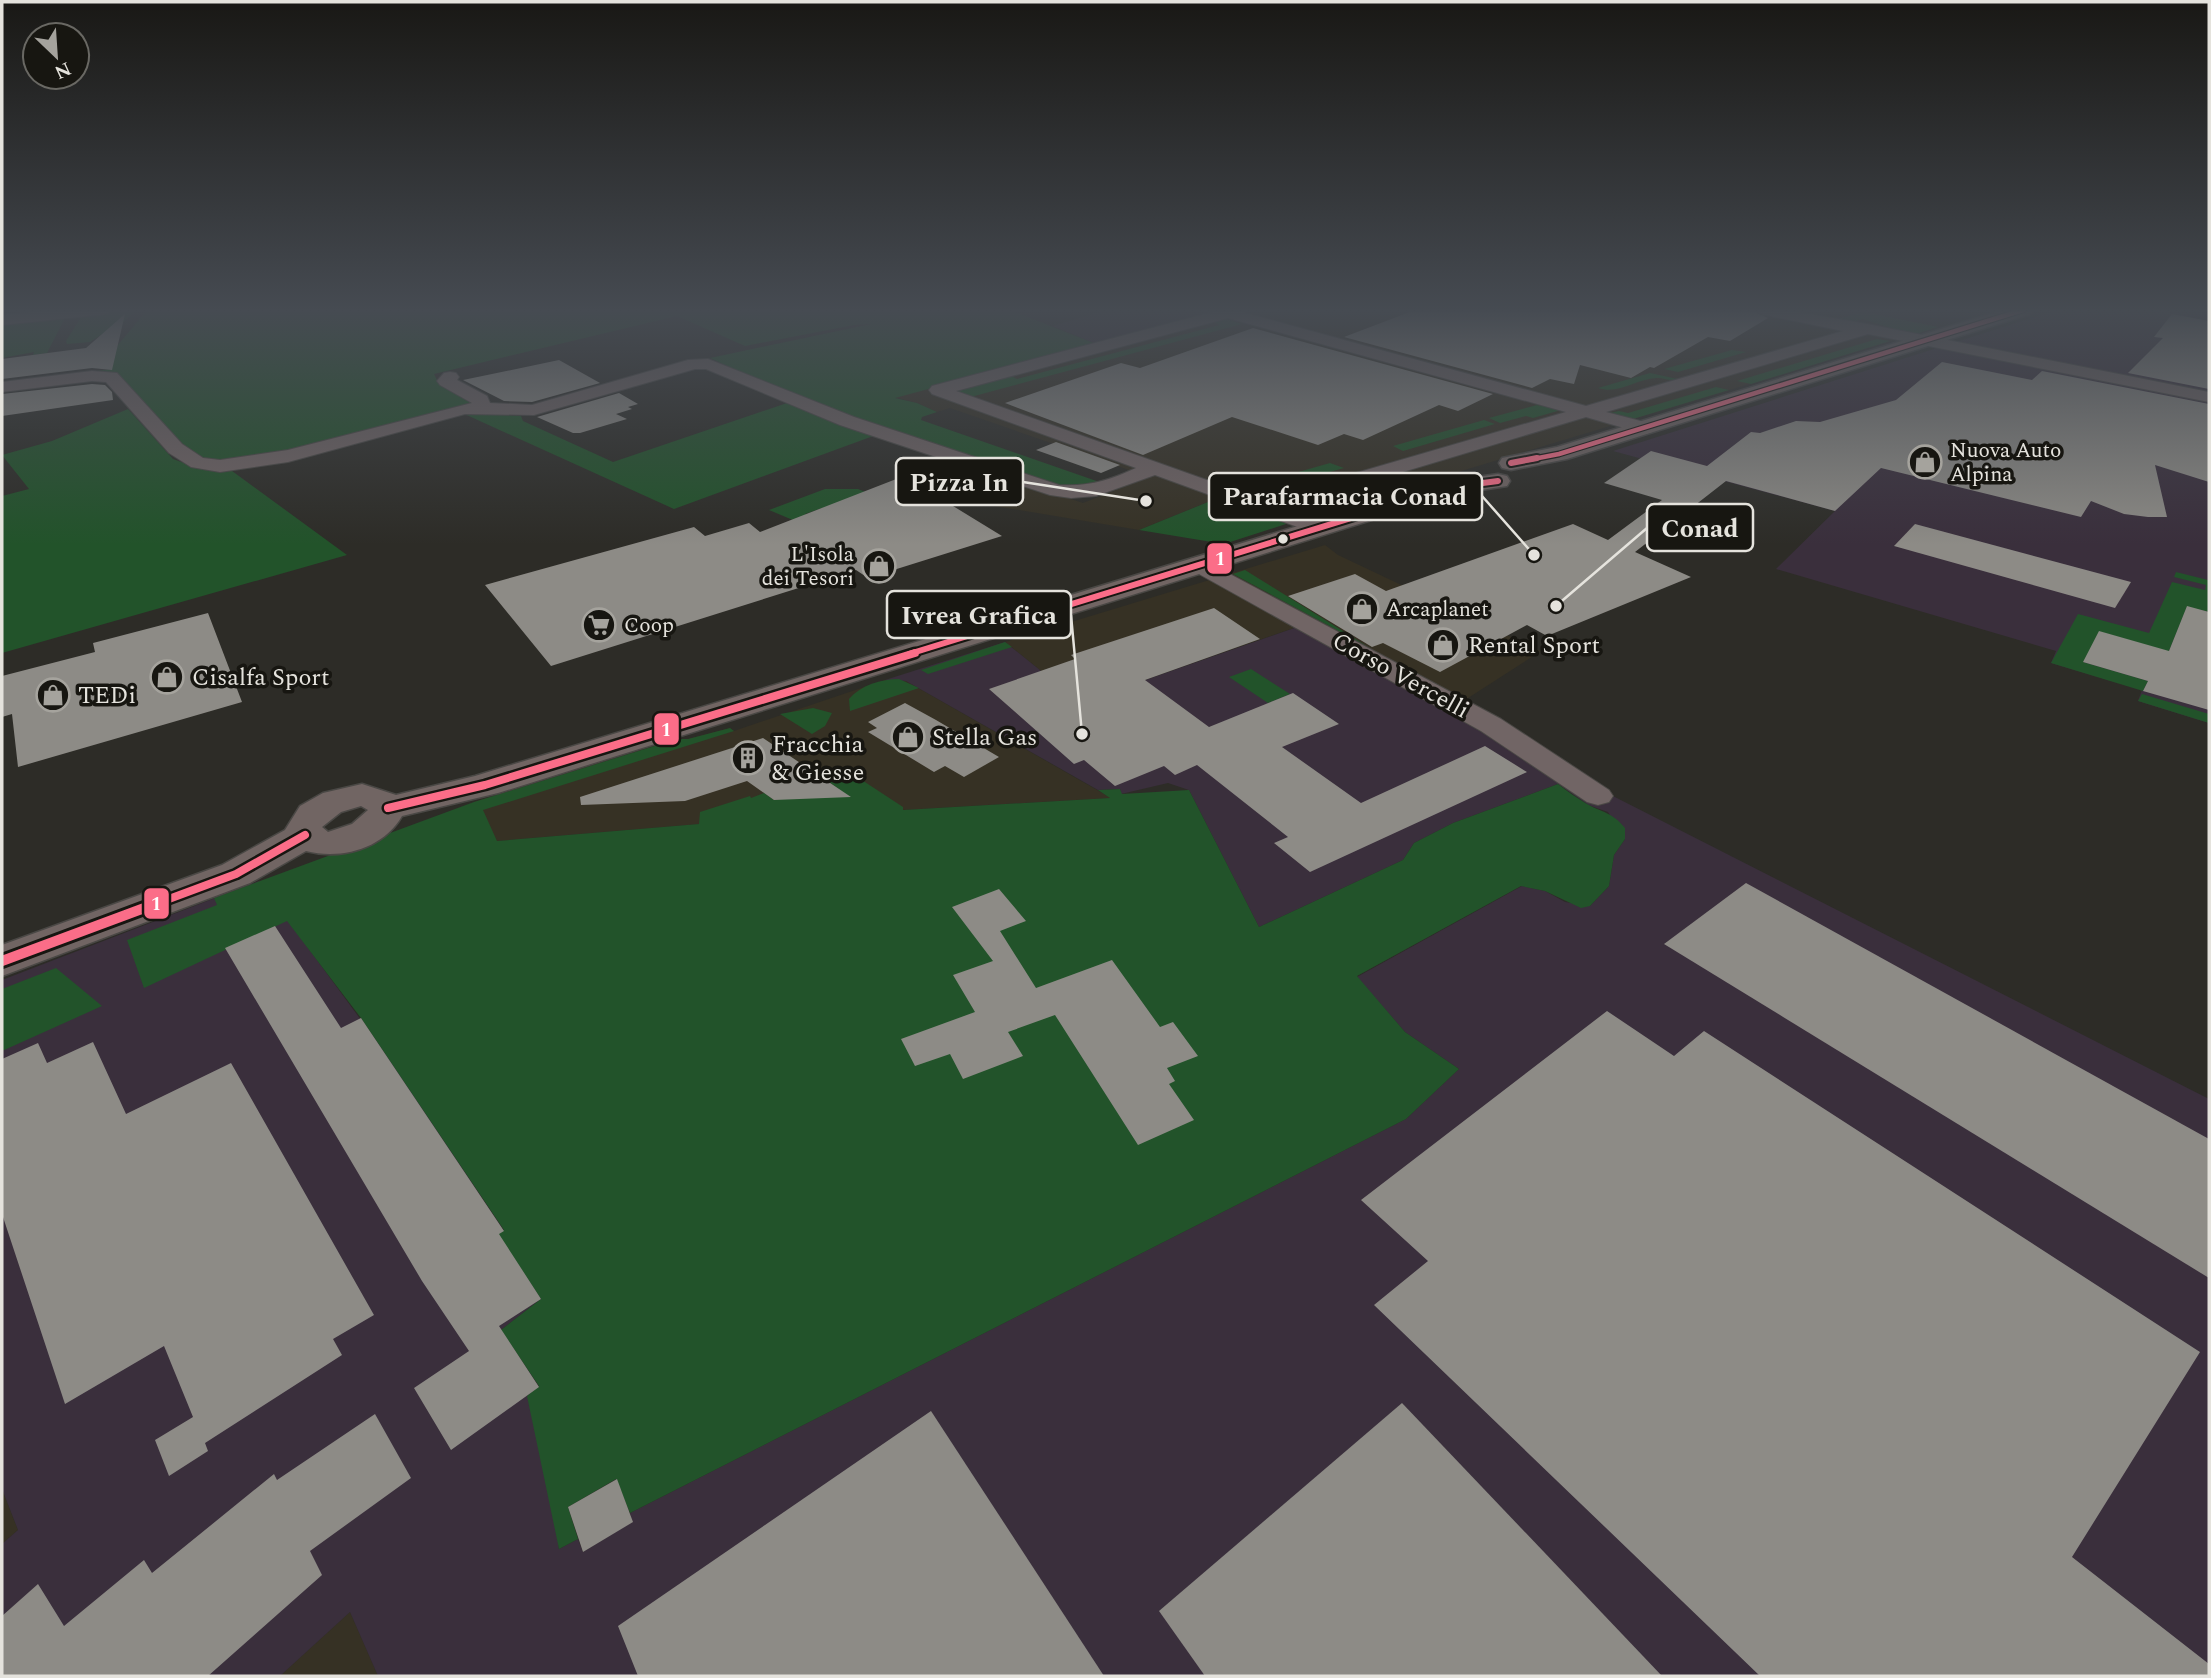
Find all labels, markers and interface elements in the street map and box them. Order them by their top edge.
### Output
north arrow [21,21,91,91]
text: N [49,54,76,86]
place label: Nuova Auto Alpina [1950,435,2061,491]
shop icon: Nuova Auto Alpina [1906,443,1944,481]
callout: Pizza In [896,458,1023,505]
text: Pizza In [909,463,1009,503]
callout: Parafarmacia Conad [1209,473,1482,520]
text: Parafarmacia Conad [1223,477,1467,517]
callout: Conad [1647,504,1753,551]
text: Conad [1661,509,1739,549]
unlabelled marker [1276,532,1290,546]
place label: L'Isola dei Tesori [762,539,855,595]
line badge: 1 [1206,542,1233,575]
text: 1 [1215,545,1225,574]
shop icon: L'Isola dei Tesori [860,547,898,585]
shop icon: Arcaplanet [1343,590,1381,628]
callout: Ivrea Grafica [887,591,1071,638]
place label: Arcaplanet [1386,594,1489,626]
text: Ivrea Grafica [901,596,1058,636]
supermarket icon: Coop [580,606,618,644]
place label: Coop [624,610,674,642]
street label: Corso Vercelli [1325,623,1476,728]
shop icon: Rental Sport [1424,626,1462,664]
place label: Rental Sport [1468,628,1600,664]
shop icon: Cisalfa Sport [148,658,186,696]
place label: Cisalfa Sport [192,660,329,696]
shop icon: TEDi [34,676,72,714]
place label: TEDi [78,678,136,714]
line badge: 1 [653,712,680,746]
text: 1 [661,716,671,745]
shop icon: Stella Gas [889,718,927,756]
place label: Stella Gas [932,720,1037,756]
place label: Fracchia & Giesse [772,727,864,791]
building icon: Fracchia & Giesse [729,739,767,777]
line badge: 1 [143,887,170,920]
text: 1 [151,890,161,919]

